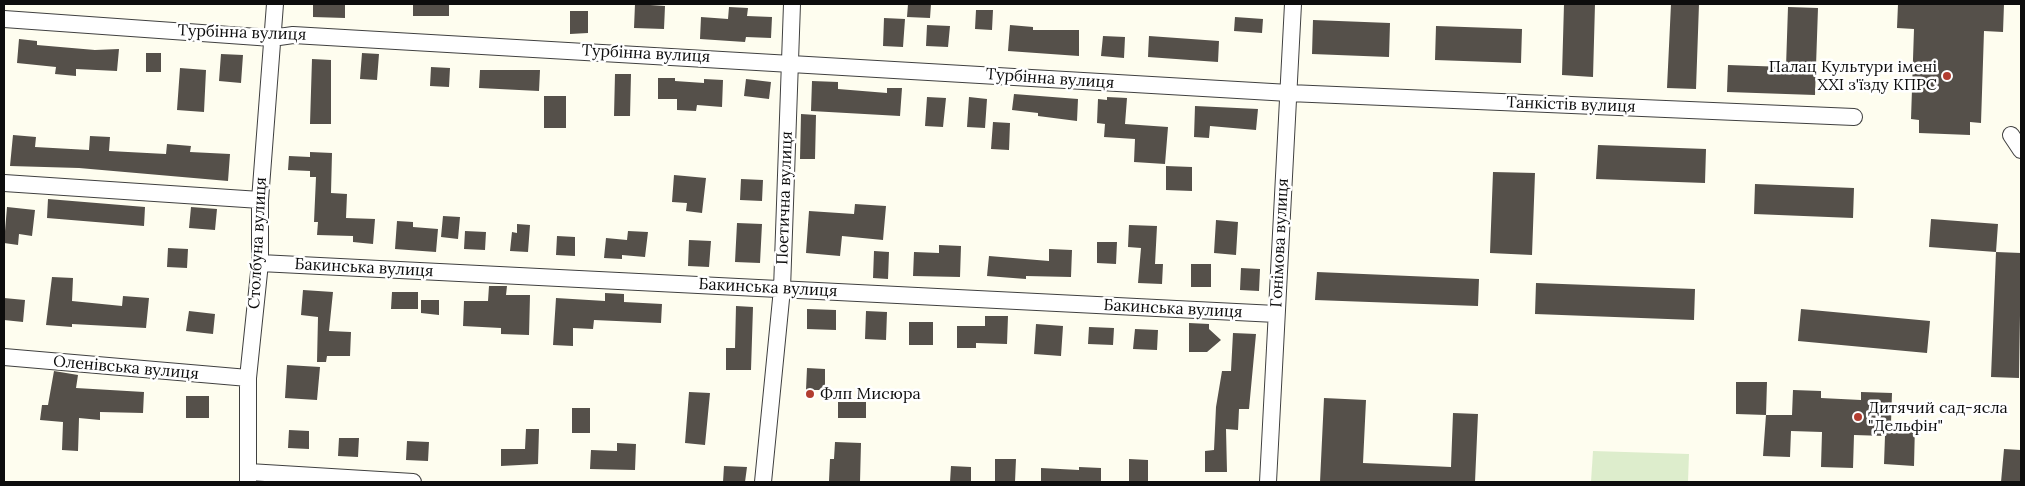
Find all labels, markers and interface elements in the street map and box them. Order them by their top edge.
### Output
street label: Турбінна вулиця [177,21,307,45]
street label: Турбінна вулиця [581,41,711,67]
place label: Палац Культури імені XXI з'їзду КПРС [1769,57,1937,95]
street label: Турбінна вулиця [985,65,1115,93]
marker: Палац Культури імені XXI з'їзду КПРС [1941,70,1953,82]
street label: Танкістів вулиця [1506,93,1636,117]
street label: Поетична вулиця [773,131,797,265]
street label: Столбуна вулиця [245,177,271,309]
street label: Гонімова вулиця [1267,178,1293,308]
street label: Бакинська вулиця [294,255,434,281]
street label: Бакинська вулиця [698,275,838,301]
street label: Бакинська вулиця [1103,296,1243,322]
street label: Оленівська вулиця [52,352,200,384]
place label: Флп Мисюра [820,384,921,404]
marker: Флп Мисюра [804,388,816,400]
place label: Дитячий сад-ясла "Дельфін" [1868,398,2008,436]
marker: Дитячий сад-ясла "Дельфін" [1852,411,1864,423]

